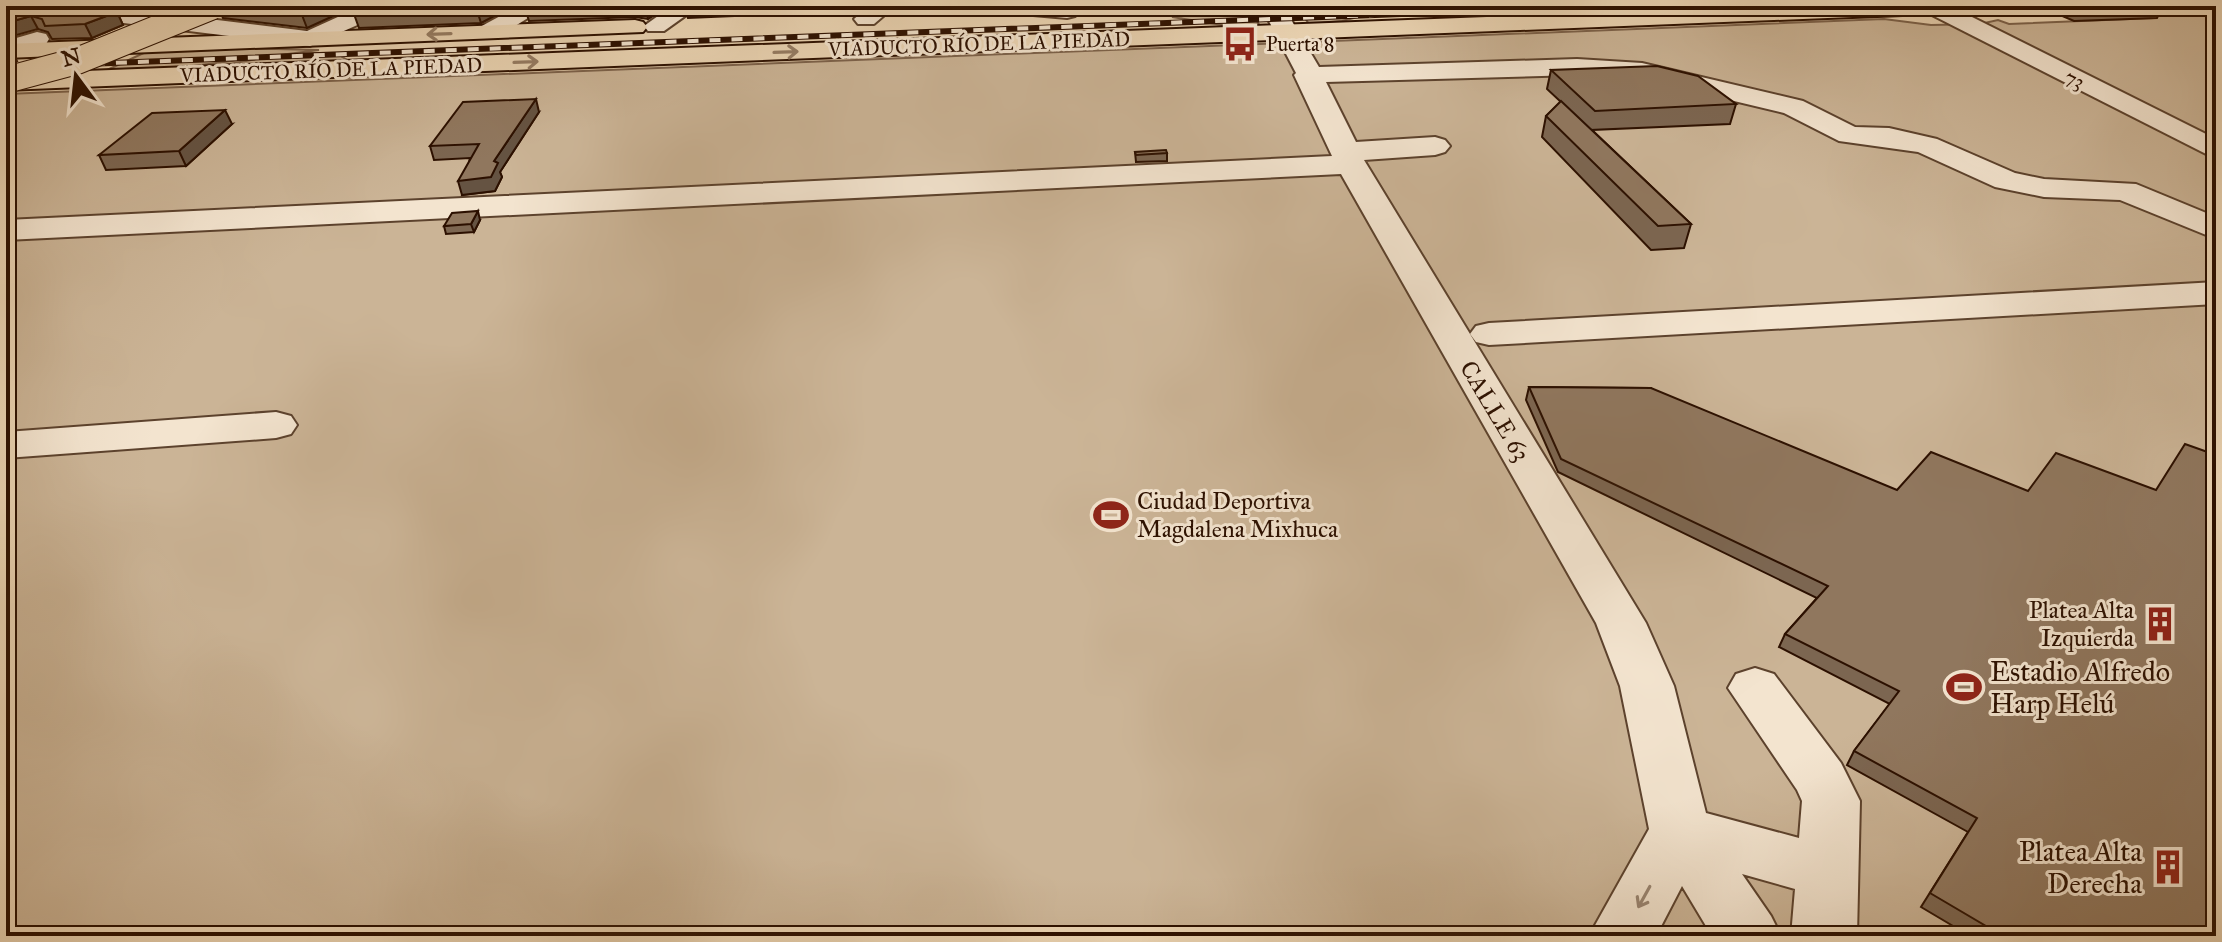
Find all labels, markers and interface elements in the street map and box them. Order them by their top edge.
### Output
street label: VIADUCTO RÍO DE LA PIEDAD [826,25,1130,61]
bus stop icon: Puerta 8 [1221,25,1259,63]
one-way arrow [426,27,453,42]
place label: Puerta 8 [1266,32,1334,56]
north arrow [36,36,116,116]
text: N [58,42,84,73]
one-way arrow [772,44,799,59]
street label: VIADUCTO RÍO DE LA PIEDAD [178,51,482,87]
one-way arrow [512,55,539,70]
street label: 73 [2061,64,2089,94]
street label: CALLE 63 [1453,355,1537,467]
place label: Ciudad Deportiva Magdalena Mixhuca [1137,486,1339,544]
sports icon: Ciudad Deportiva Magdalena Mixhuca [1092,496,1130,534]
place label: Platea Alta Izquierda [2029,595,2135,653]
building icon: Platea Alta Izquierda [2141,605,2179,643]
place label: Estadio Alfredo Harp Helú [1990,654,2170,721]
sports icon: Estadio Alfredo Harp Helú [1945,668,1983,706]
place label: Platea Alta Derecha [2019,834,2142,901]
building icon: Platea Alta Derecha [2149,848,2187,886]
one-way arrow [1635,885,1651,909]

